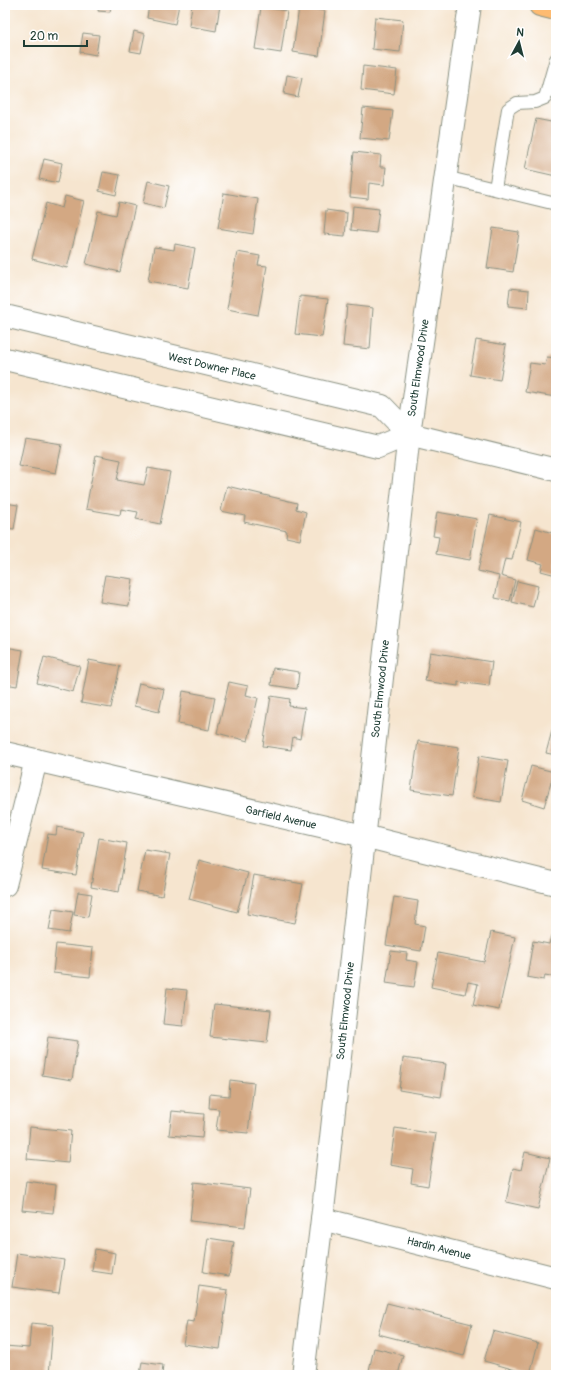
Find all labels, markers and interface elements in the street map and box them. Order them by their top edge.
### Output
scale bar [24,22,87,48]
north arrow [499,22,539,62]
text: N [516,26,525,40]
text: 20 m [30,29,59,44]
street label: South Elmwood Drive [405,318,432,418]
street label: West Downer Place [167,350,257,383]
street label: South Elmwood Drive [369,639,392,739]
street label: Garfield Avenue [244,803,318,832]
street label: South Elmwood Drive [334,961,357,1061]
street label: Hardin Avenue [406,1234,473,1263]

